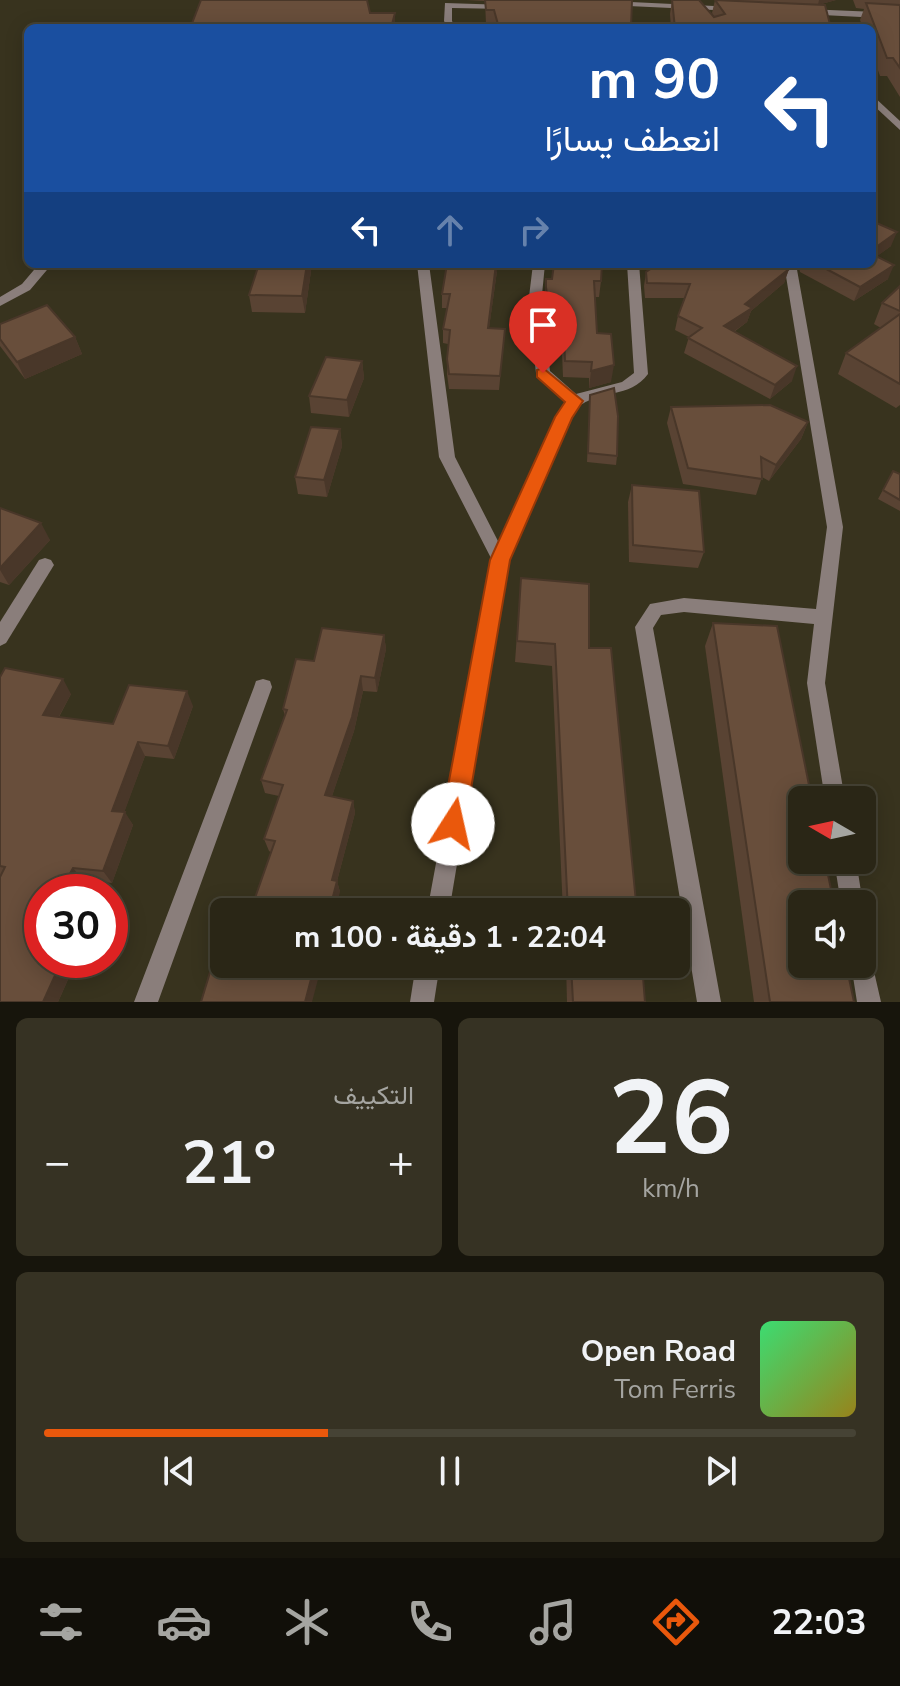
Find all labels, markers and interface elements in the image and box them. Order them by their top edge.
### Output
text: 90 m [589,41,720,118]
icon: left [748,56,852,160]
text: انعطف يسارًا [545,115,720,164]
icon: left [344,208,388,252]
icon: ahead [428,208,472,252]
icon: right [512,208,556,252]
pin [509,291,577,373]
icon: arrive [521,303,565,347]
position arrow [411,782,495,866]
north arrow [788,786,876,874]
map controls [788,786,876,978]
speed limit sign: 30 [24,874,128,978]
button: sound [788,890,876,978]
text: 22:04 · 1 دقيقة · 100 m [294,917,606,958]
text: 26 [609,1048,733,1190]
text: التكييف [333,1078,414,1113]
text: 21° [182,1122,276,1204]
text: − [44,1133,70,1193]
text: + [388,1133,414,1193]
text: km/h [642,1171,700,1206]
text: Open Road [581,1331,736,1372]
text: Tom Ferris [614,1372,736,1407]
icon: previous [157,1449,201,1493]
icon: pause [428,1449,472,1493]
icon: next [699,1449,743,1493]
icon: filters [33,1594,89,1650]
icon: car [156,1594,212,1650]
icon: climate [279,1594,335,1650]
icon: phone [402,1594,458,1650]
icon: music [525,1594,581,1650]
icon: directions [648,1594,704,1650]
text: 22:03 [771,1598,867,1647]

